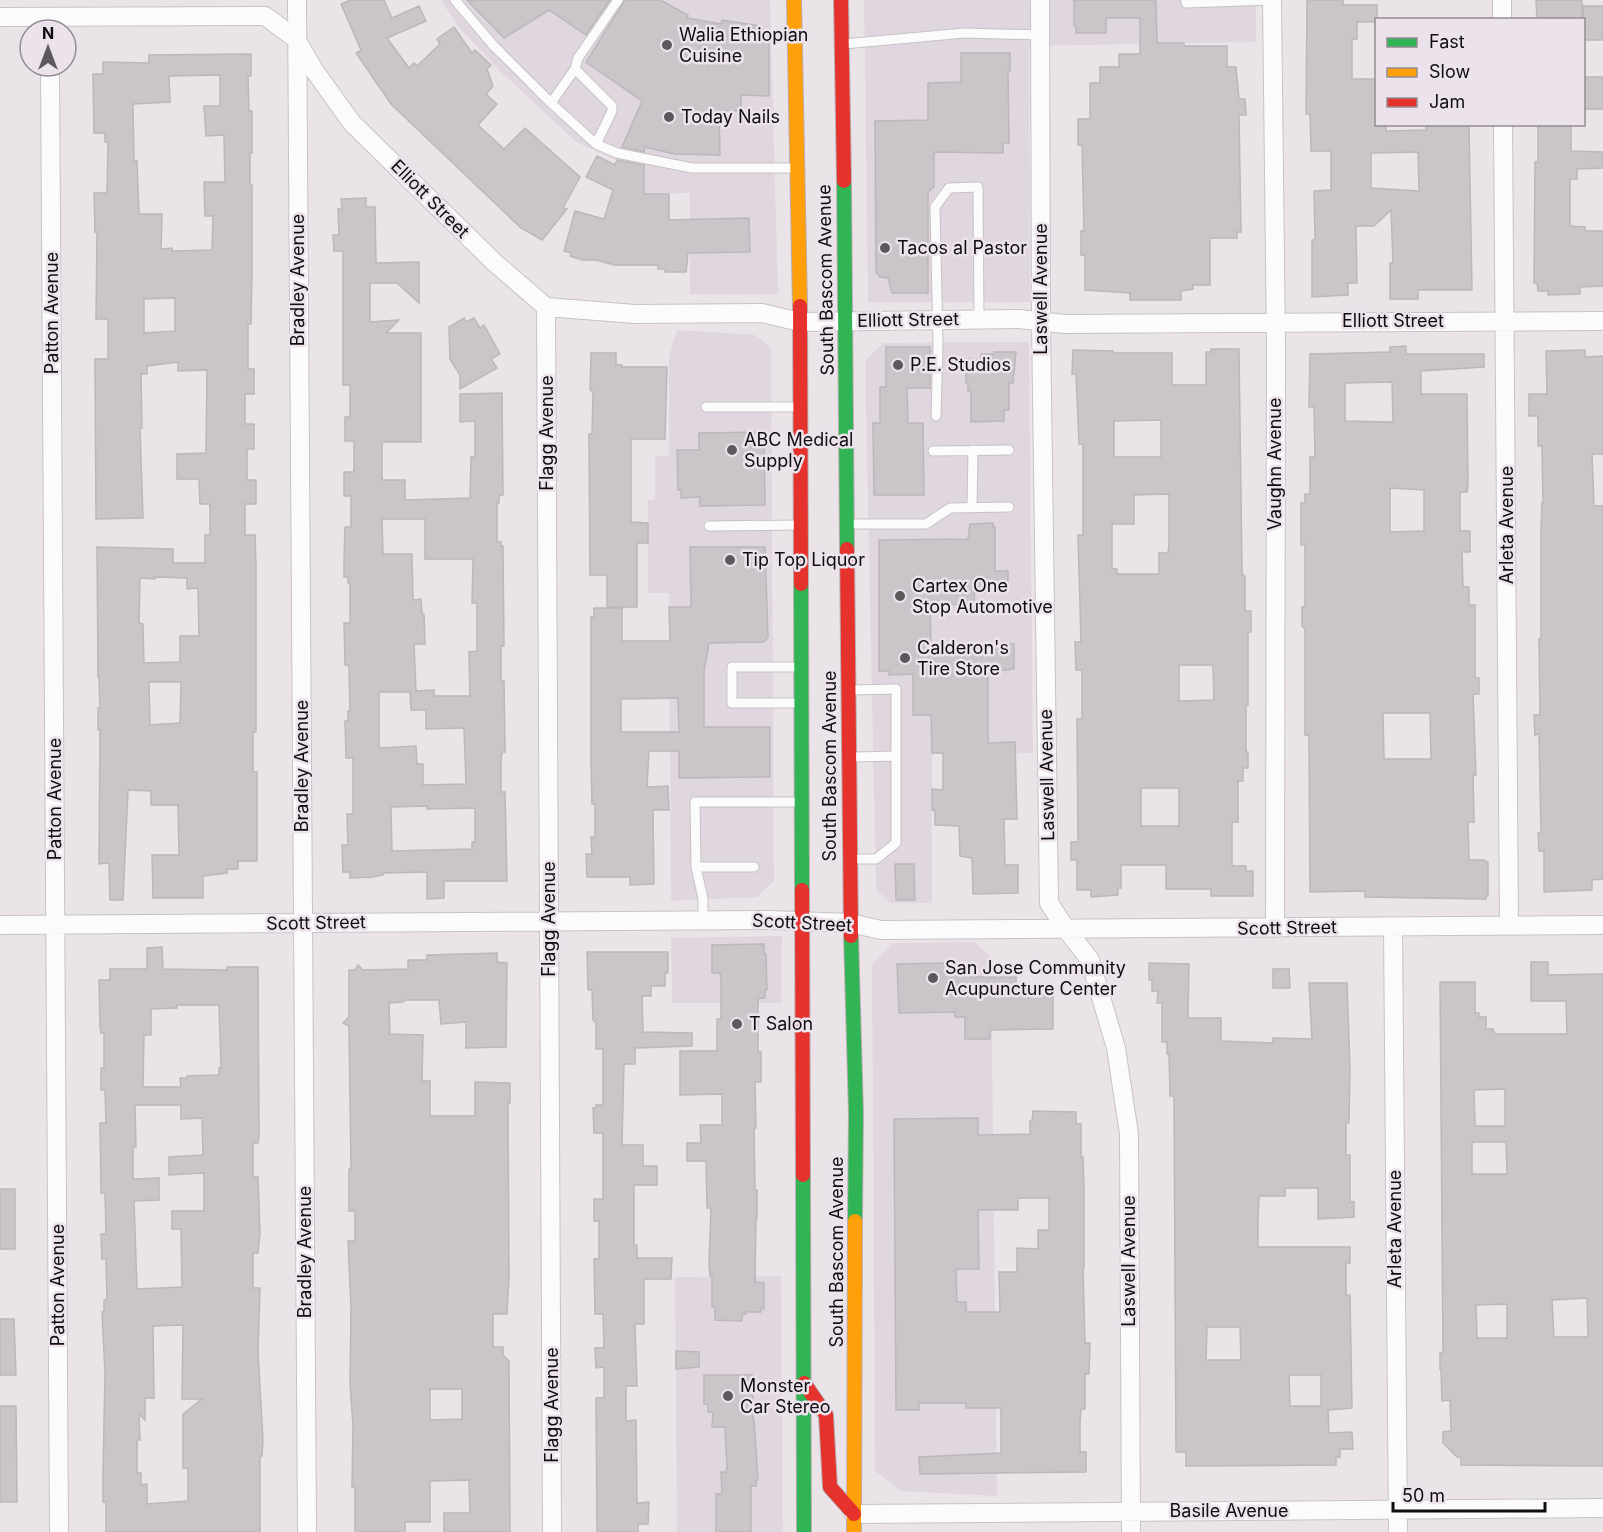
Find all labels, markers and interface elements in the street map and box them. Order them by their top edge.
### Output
north arrow [18,18,78,78]
legend [1375,18,1585,126]
text: N [42,23,54,43]
place label: Walia Ethiopian Cuisine [679,24,808,66]
text: Fast [1429,31,1465,52]
marker: Walia Ethiopian Cuisine [660,38,674,52]
text: Slow [1429,61,1470,82]
text: Jam [1429,91,1465,112]
place label: Today Nails [681,106,780,127]
marker: Today Nails [662,110,676,124]
street label: Elliott Street [387,155,474,242]
street label: South Bascom Avenue [813,184,838,376]
street label: Bradley Avenue [287,214,308,346]
street label: Laswell Avenue [1030,223,1051,355]
place label: Tacos al Pastor [897,237,1027,258]
marker: Tacos al Pastor [878,241,892,255]
street label: Patton Avenue [41,252,62,374]
street label: Elliott Street [857,308,959,331]
street label: Elliott Street [1342,310,1444,331]
place label: P.E. Studios [910,354,1011,375]
marker: P.E. Studios [891,358,905,372]
street label: Flagg Avenue [536,375,557,491]
street label: Vaughn Avenue [1264,398,1285,530]
place label: ABC Medical Supply [744,429,853,471]
marker: ABC Medical Supply [725,443,739,457]
street label: Arleta Avenue [1496,466,1517,584]
place label: Tip Top Liquor [742,549,865,570]
marker: Tip Top Liquor [723,553,737,567]
place label: Cartex One Stop Automotive [912,575,1053,617]
marker: Cartex One Stop Automotive [893,589,907,603]
place label: Calderon's Tire Store [917,637,1009,679]
marker: Calderon's Tire Store [898,651,912,665]
street label: South Bascom Avenue [819,670,840,862]
street label: Bradley Avenue [291,700,312,832]
street label: Laswell Avenue [1035,709,1058,841]
street label: Patton Avenue [44,738,65,860]
street label: Flagg Avenue [538,861,559,977]
street label: Scott Street [752,909,853,936]
street label: Scott Street [266,911,366,934]
street label: Scott Street [1237,916,1337,939]
place label: San Jose Community Acupuncture Center [945,957,1126,999]
marker: San Jose Community Acupuncture Center [926,971,940,985]
place label: T Salon [749,1013,813,1034]
marker: T Salon [730,1017,744,1031]
street label: South Bascom Avenue [826,1156,847,1348]
street label: Arleta Avenue [1384,1170,1405,1288]
street label: Bradley Avenue [294,1186,315,1318]
street label: Laswell Avenue [1118,1195,1139,1327]
street label: Patton Avenue [47,1224,68,1346]
street label: Flagg Avenue [541,1347,562,1463]
place label: Monster Car Stereo [740,1375,831,1417]
marker: Monster Car Stereo [721,1389,735,1403]
scale bar [1393,1475,1544,1513]
text: 50 m [1402,1485,1445,1506]
street label: Basile Avenue [1170,1500,1288,1521]

